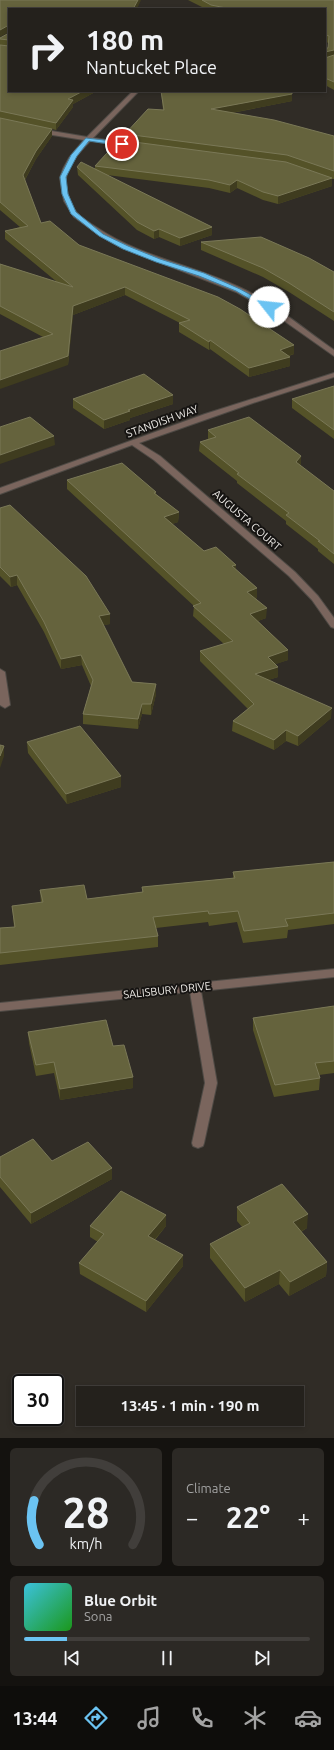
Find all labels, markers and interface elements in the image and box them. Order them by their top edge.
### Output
icon: right [20,24,72,76]
text: 180 m [86,24,164,55]
text: Nantucket Place [86,57,217,77]
pin [105,127,139,161]
icon: arrive [111,133,133,155]
position arrow [248,286,290,328]
street label: STANDISH WAY [124,402,200,440]
street label: AUGUSTA COURT [211,487,283,553]
street label: SALISBURY DRIVE [123,979,211,1001]
speed limit sign: 30 [12,1374,64,1426]
text: 13:45 · 1 min · 190 m [121,1397,259,1414]
text: Climate [186,1481,231,1495]
text: 28 [63,1489,109,1536]
text: 22° [226,1500,270,1534]
text: − [186,1505,198,1530]
text: + [298,1505,310,1530]
text: km/h [70,1536,102,1552]
text: Blue Orbit [84,1592,157,1609]
text: Sona [84,1609,113,1623]
icon: previous [61,1647,83,1669]
icon: pause [156,1647,178,1669]
icon: next [251,1647,273,1669]
icon: directions [82,1704,110,1732]
icon: music [135,1704,163,1732]
icon: phone [188,1704,216,1732]
icon: climate [241,1704,269,1732]
icon: car [294,1704,322,1732]
text: 13:44 [12,1708,57,1728]

